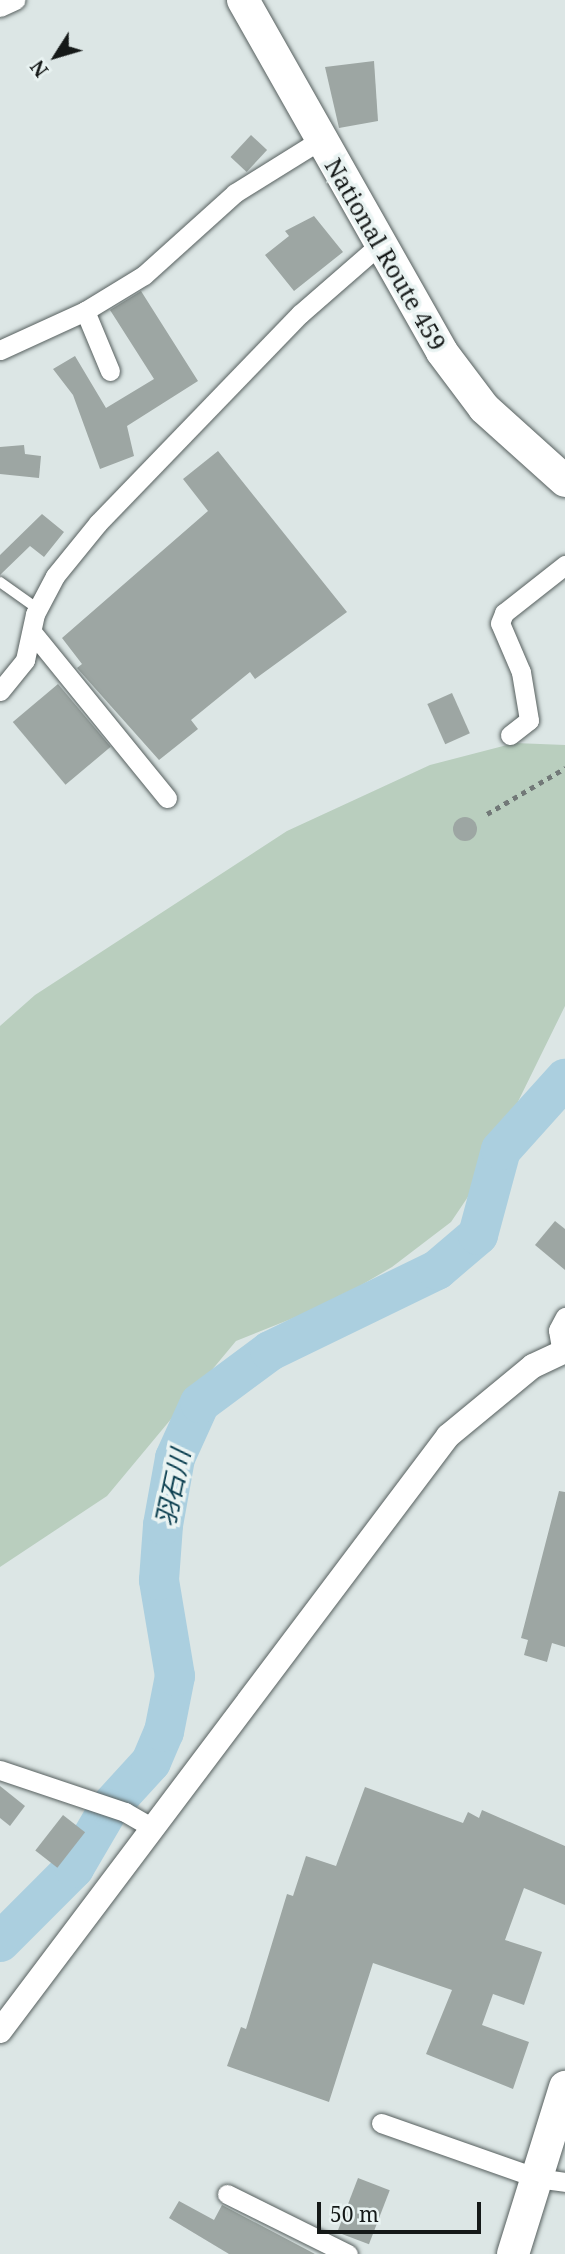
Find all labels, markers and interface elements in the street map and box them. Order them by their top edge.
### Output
north arrow [21,21,91,91]
text: N [24,55,54,82]
street label: National Route 459 [319,153,453,355]
water label: 羽石川 [150,1447,196,1529]
scale bar [320,2188,484,2232]
text: 50 m [330,2200,379,2228]

